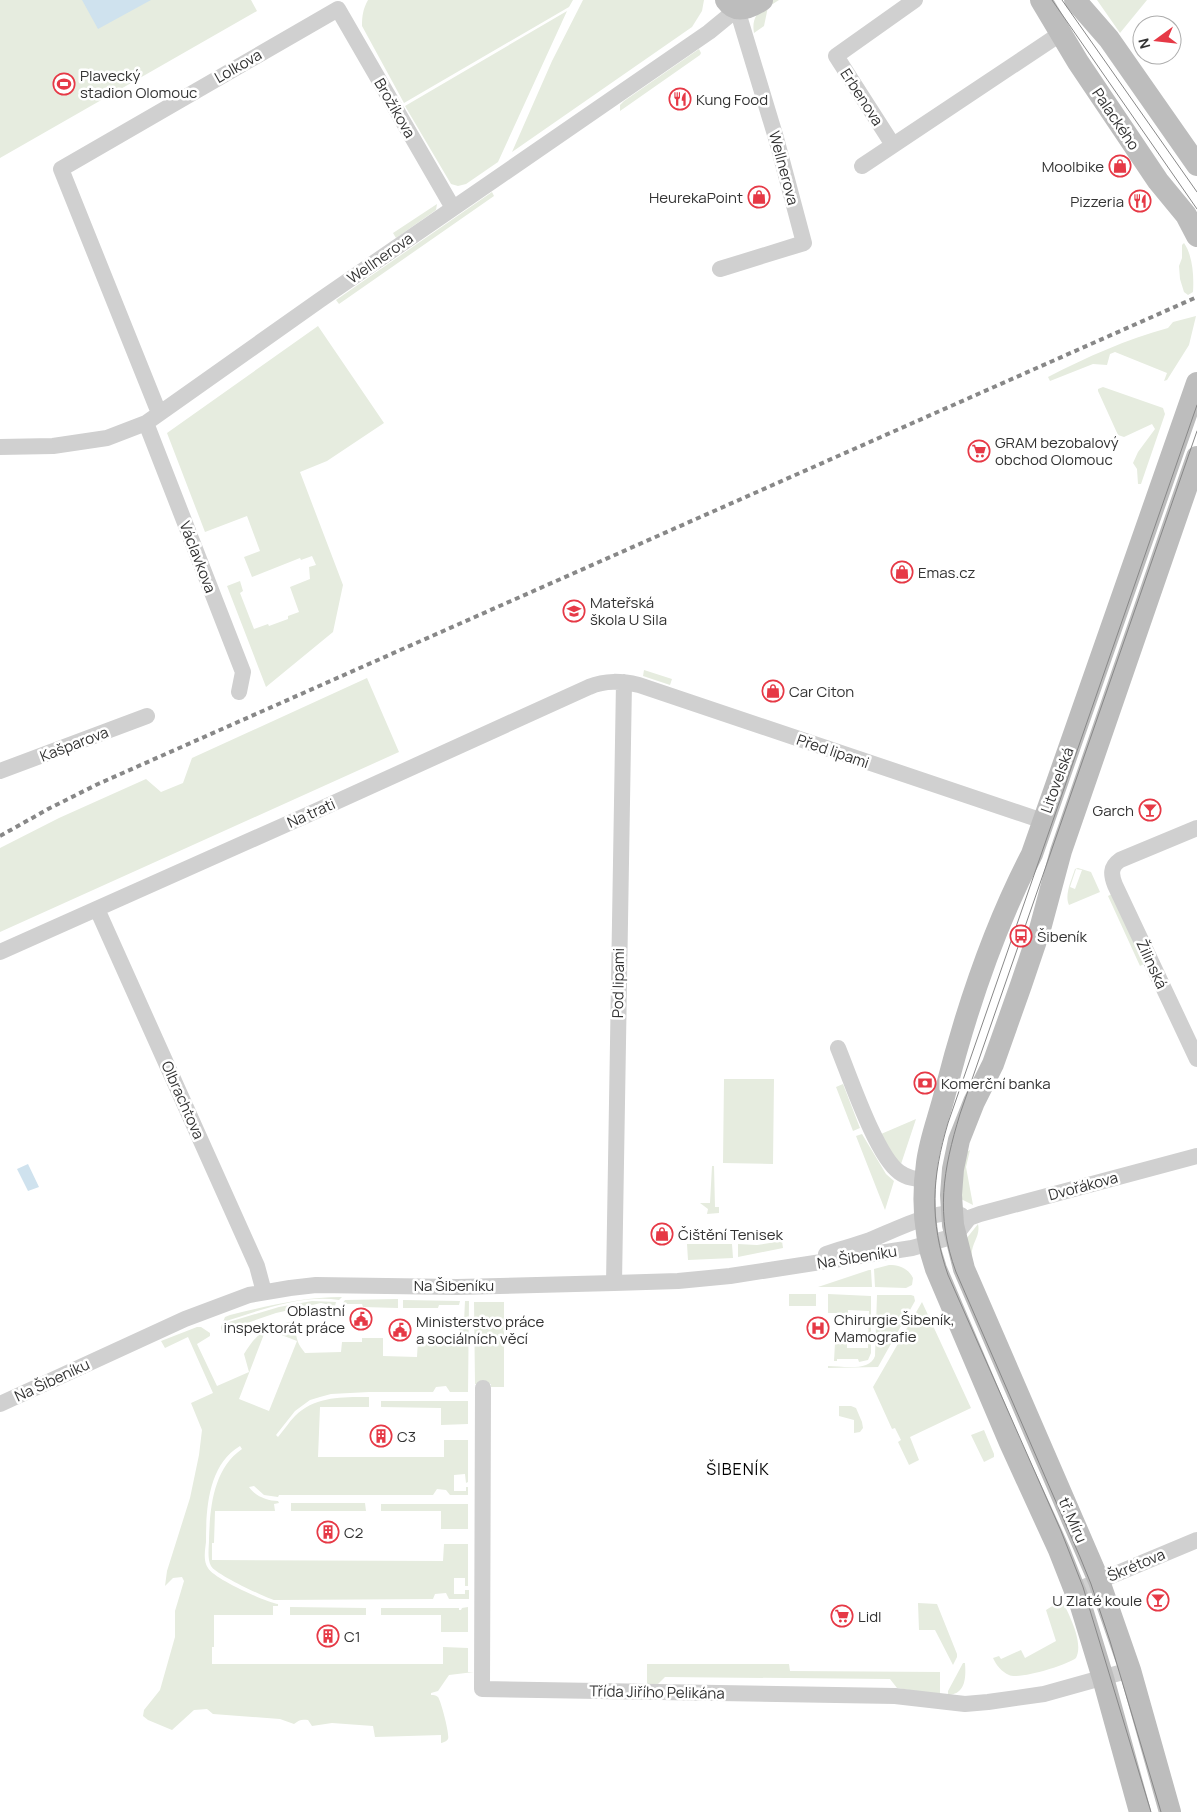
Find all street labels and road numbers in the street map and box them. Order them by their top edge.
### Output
street label: Lolkova [210,44,266,88]
street label: Erbenova [836,64,888,130]
street label: Brožíkova [369,74,421,142]
street label: Palackého [1087,84,1145,154]
street label: Wellnerova [764,129,804,207]
street label: Wellnerova [343,228,417,288]
street label: Václavkova [175,518,221,596]
street label: Kašparova [37,721,111,767]
street label: Před lipami [794,729,872,773]
street label: Litovelská [1035,744,1079,816]
street label: Na trati [284,793,338,833]
street label: Žilinská [1131,936,1173,992]
street label: Pod lipami [607,948,629,1018]
street label: Olbrachtova [156,1058,210,1142]
street label: Dvořákova [1046,1167,1120,1205]
street label: Na Šibeníku [816,1240,898,1274]
street label: Na Šibeníku [414,1275,494,1296]
street label: Na Šibeníku [11,1353,93,1407]
street label: tř. Míru [1054,1494,1092,1546]
street label: Škrétova [1104,1543,1168,1587]
street label: Třída Jiřího Pelikána [589,1680,725,1704]

